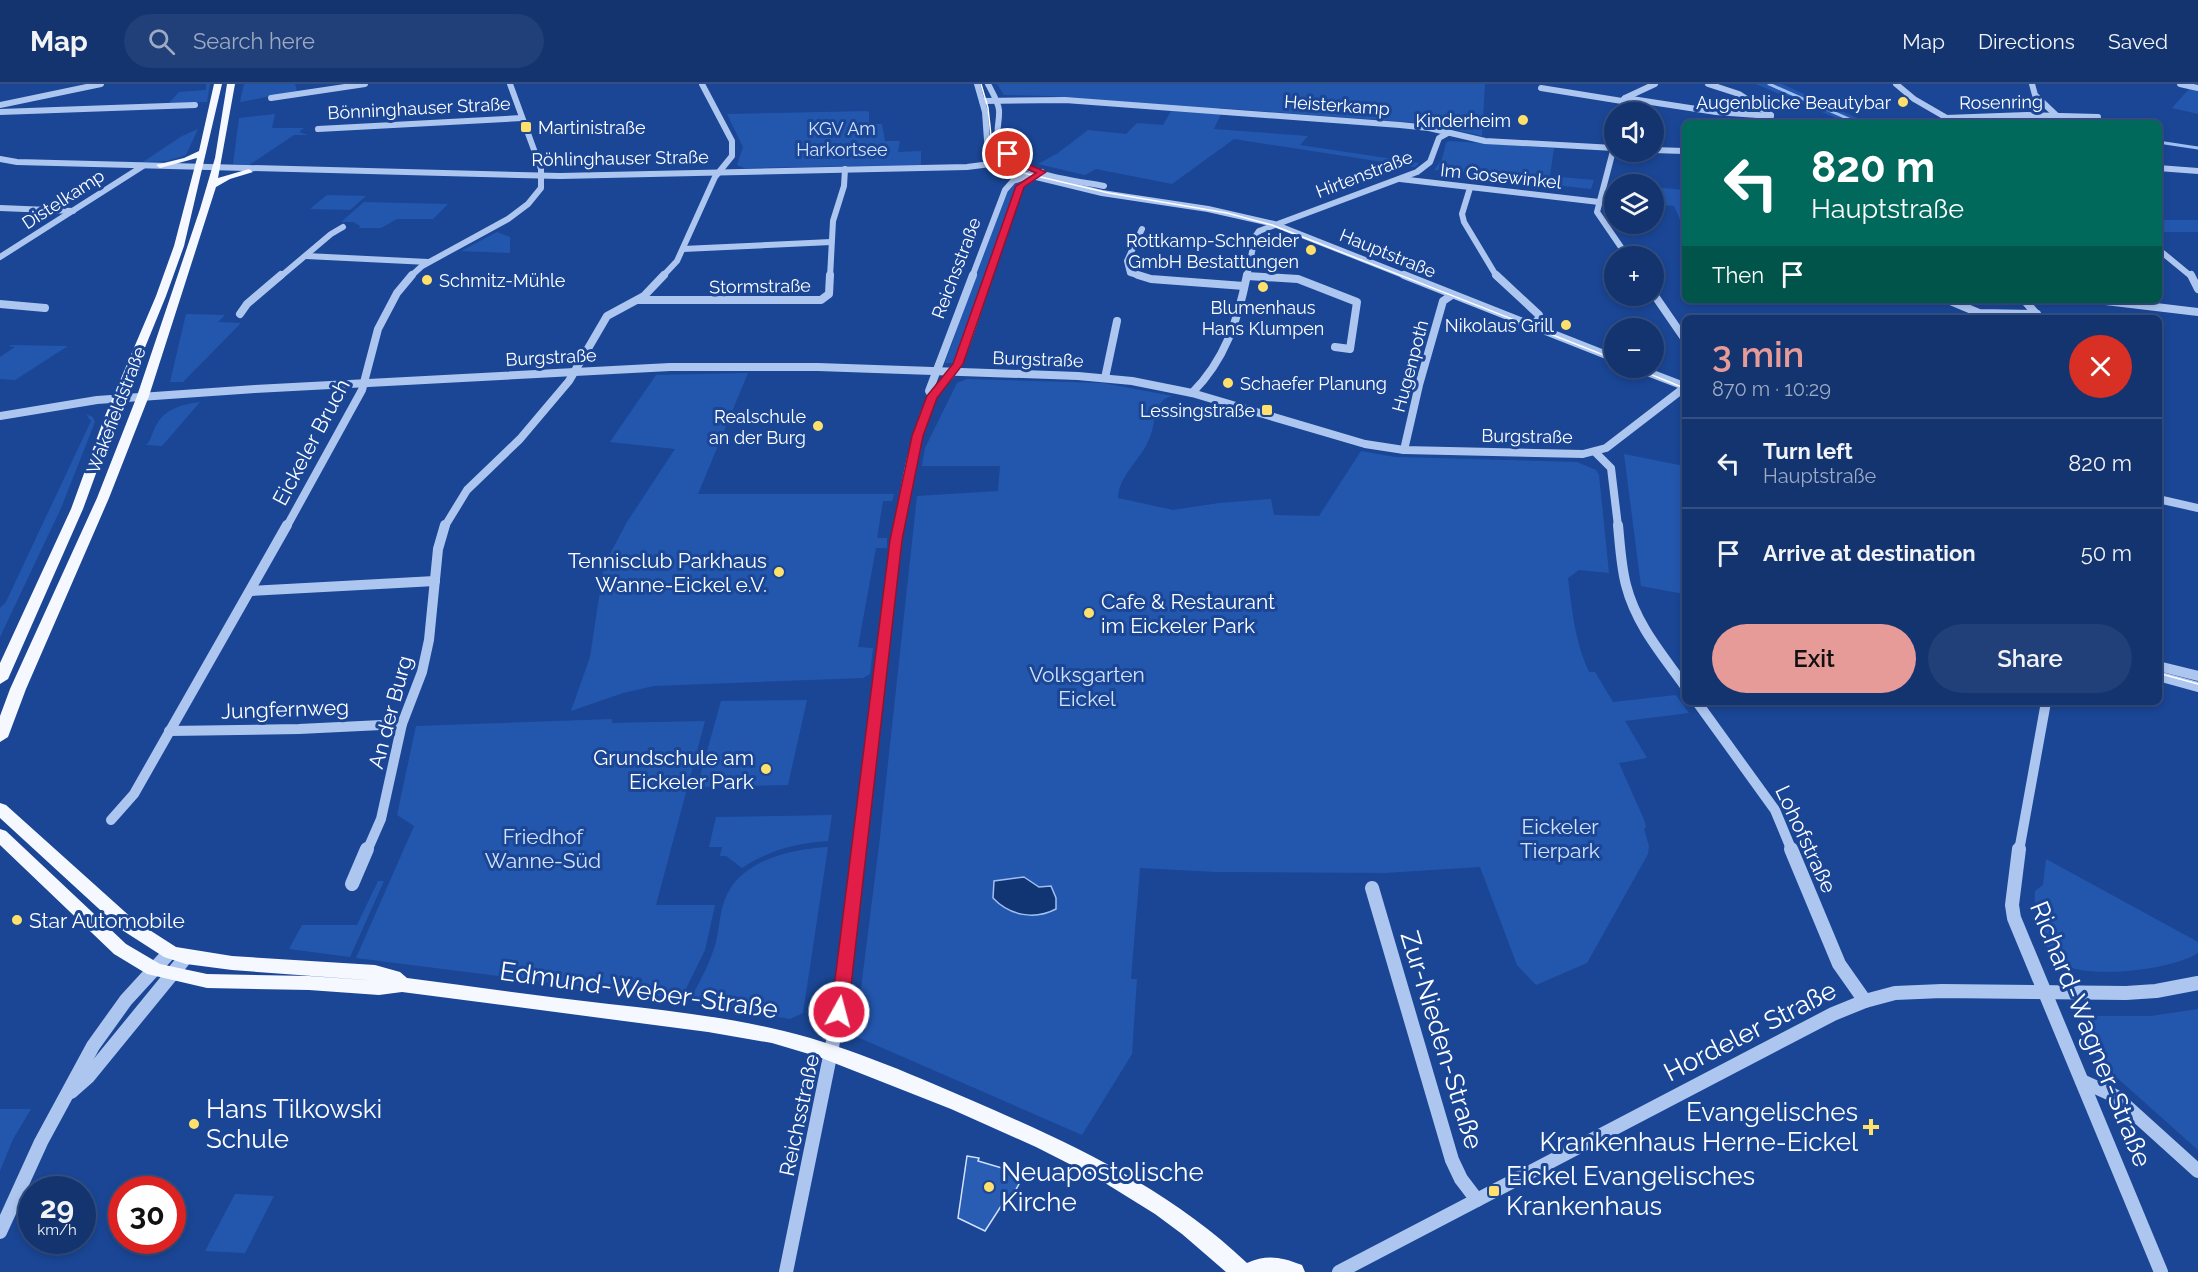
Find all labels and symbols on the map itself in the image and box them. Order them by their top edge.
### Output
street label: Heisterkamp [1283,91,1391,119]
street label: Rosenring [1959,91,2043,113]
place label: Augenblicke Beautybar [1696,92,1892,113]
street label: Bönninghauser Straße [327,93,512,123]
marker: Augenblicke Beautybar [1896,95,1910,109]
place label: Kinderheim [1415,110,1511,131]
marker: Kinderheim [1516,113,1530,127]
place label: Martinistraße [538,117,646,138]
park label: KGV Am Harkortsee [796,118,888,160]
marker: Martinistraße [519,120,533,134]
pin [982,128,1033,179]
street label: Röhlinghauser Straße [531,146,709,170]
street label: Hirtenstraße [1313,146,1416,202]
street label: Im Gosewinkel [1439,159,1563,193]
street label: Distelkamp [18,165,108,233]
street label: Reichsstraße [927,214,985,321]
street label: Hauptstraße [1337,224,1440,282]
place label: Rottkamp-Schneider GmbH Bestattungen [1126,230,1300,272]
marker: Rottkamp-Schneider GmbH Bestattungen [1304,243,1318,257]
place label: Schmitz-Mühle [439,270,566,291]
marker: Schmitz-Mühle [420,273,434,287]
street label: Stormstraße [709,275,811,297]
marker: Blumenhaus Hans Klumpen [1256,280,1270,294]
place label: Blumenhaus Hans Klumpen [1202,297,1324,339]
place label: Nikolaus Grill [1445,315,1554,336]
street label: Hugenpoth [1388,318,1432,414]
marker: Nikolaus Grill [1559,318,1573,332]
street label: Wakefieldstraße [82,343,150,476]
street label: Burgstraße [505,344,598,370]
street label: Burgstraße [992,347,1084,371]
place label: Schaefer Planung [1240,373,1387,394]
street label: Eickeler Bruch [267,374,355,510]
marker: Schaefer Planung [1221,376,1235,390]
place label: Lessingstraße [1140,400,1255,421]
marker: Lessingstraße [1260,403,1274,417]
place label: Realschule an der Burg [709,406,806,448]
marker: Realschule an der Burg [811,419,825,433]
street label: Burgstraße [1481,425,1573,447]
place label: Tennisclub Parkhaus Wanne-Eickel e.V. [568,548,767,597]
marker: Tennisclub Parkhaus Wanne-Eickel e.V. [772,565,786,579]
place label: Cafe & Restaurant im Eickeler Park [1101,589,1275,638]
marker: Cafe & Restaurant im Eickeler Park [1082,606,1096,620]
street label: An der Burg [363,653,417,771]
park label: Volksgarten Eickel [1029,662,1145,711]
street label: Jungfernweg [221,694,349,724]
place label: Grundschule am Eickeler Park [593,745,754,794]
marker: Grundschule am Eickeler Park [759,762,773,776]
street label: Lohofstraße [1770,781,1842,897]
park label: Eickeler Tierpark [1520,814,1600,863]
park label: Friedhof Wanne-Süd [485,824,601,873]
street label: Richard-Wagner-Straße [2024,897,2158,1171]
place label: Star Automobile [29,908,185,933]
marker: Star Automobile [10,913,24,927]
street label: Zur-Nieden-Straße [1395,927,1489,1153]
street label: Edmund-Weber-Straße [498,956,780,1024]
street label: Hordeler Straße [1659,975,1841,1087]
position arrow [807,980,871,1044]
street label: Reichsstraße [774,1052,824,1178]
place label: Hans Tilkowski Schule [206,1094,382,1154]
place label: Evangelisches Krankenhaus Herne-Eickel [1539,1097,1859,1157]
marker: Hans Tilkowski Schule [187,1117,201,1131]
marker: Evangelisches Krankenhaus Herne-Eickel [1862,1118,1880,1136]
place label: Neuapostolische Kirche [1001,1157,1204,1217]
place label: Eickel Evangelisches Krankenhaus [1506,1161,1755,1221]
speed limit sign: 30 [108,1176,186,1254]
marker: Neuapostolische Kirche [982,1180,996,1194]
marker: Eickel Evangelisches Krankenhaus [1487,1184,1501,1198]

